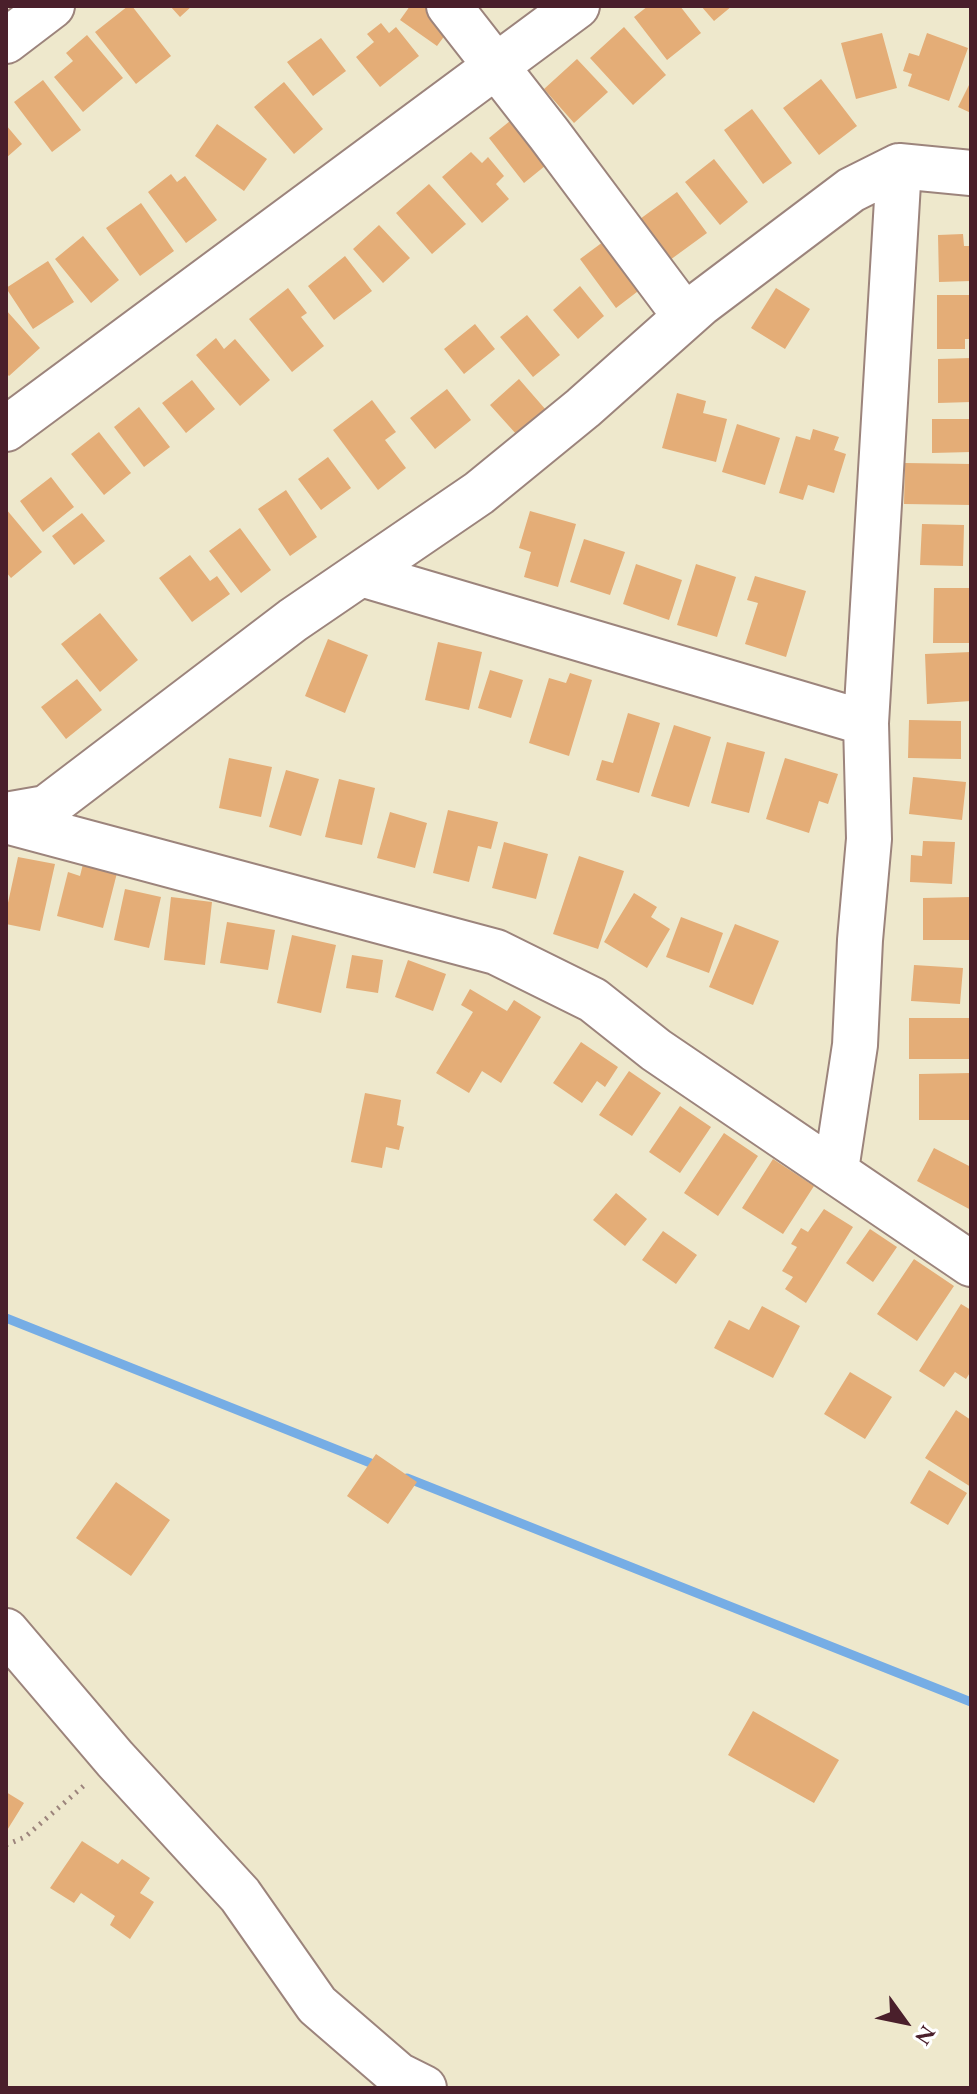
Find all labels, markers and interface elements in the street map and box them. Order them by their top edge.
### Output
north arrow [865,1982,945,2062]
text: N [909,2020,943,2051]

